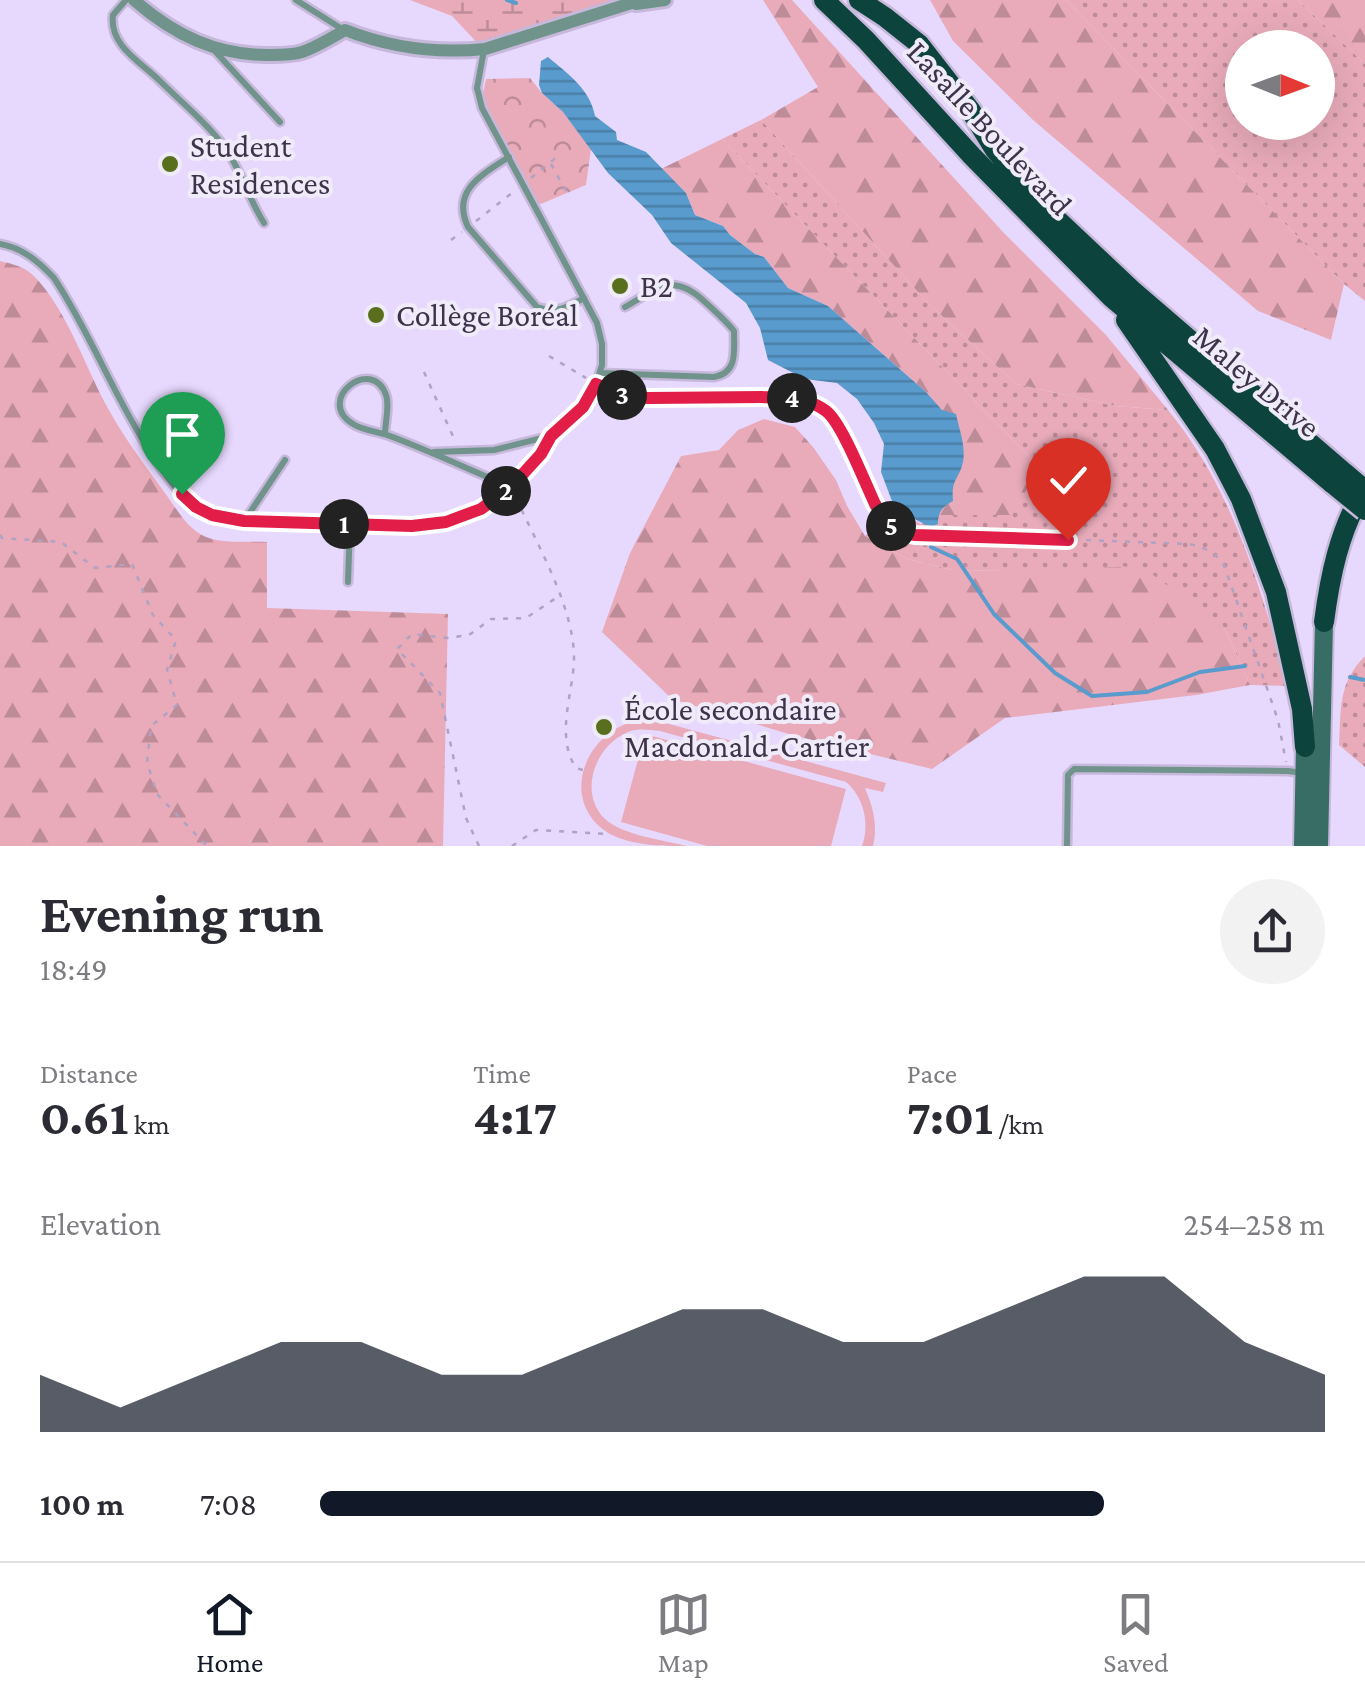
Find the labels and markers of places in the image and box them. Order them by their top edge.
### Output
place label: Student Residences [190,128,330,201]
marker: Student Residences [159,153,181,175]
place label: B2 [640,268,673,304]
marker: B2 [609,275,631,297]
place label: Collège Boréal [396,297,578,333]
marker: Collège Boréal [365,304,387,326]
pin: 3 [597,370,647,420]
pin: 4 [767,373,817,423]
pin [140,392,225,495]
pin [1026,438,1111,541]
pin: 2 [481,466,531,516]
pin: 1 [319,499,369,549]
pin: 5 [866,501,916,551]
place label: École secondaire Macdonald-Cartier [624,691,870,764]
marker: École secondaire Macdonald-Cartier [593,716,615,738]

